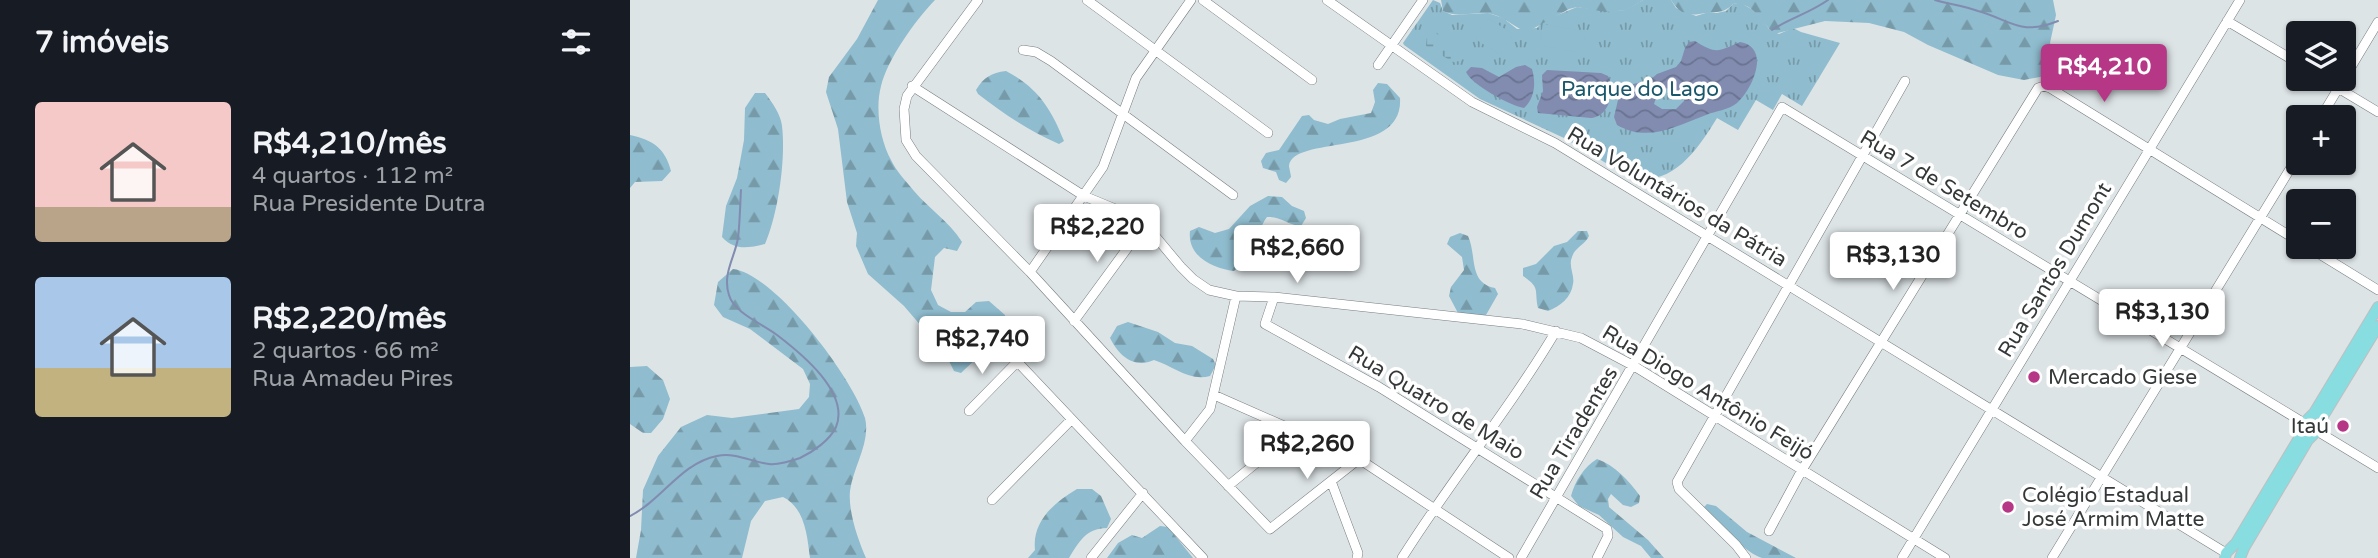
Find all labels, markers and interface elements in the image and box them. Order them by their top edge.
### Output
map controls [2286,21,2356,259]
button: layers [2286,21,2356,91]
icon: filters [557,23,595,61]
text: 7 imóveis [35,24,169,61]
pin: R$4,210 [2039,44,2169,104]
text: R$4,210 [2057,53,2151,81]
park label: Parque do Lago [1561,77,1719,102]
button: + [2286,105,2356,175]
street label: Rua Voluntários da Pátria [1563,121,1791,273]
text: R$4,210/mês [252,125,447,162]
street label: Rua 7 de Setembro [1855,125,2033,245]
icon: home [91,130,175,214]
text: 4 quartos · 112 m² [252,162,453,190]
street label: Rua Santos Dumont [1993,178,2117,362]
button: − [2286,189,2356,259]
text: Rua Presidente Dutra [252,190,485,218]
pin: R$2,220 [1032,204,1162,264]
text: R$2,220 [1050,213,1144,241]
pin: R$2,660 [1232,226,1362,285]
pin: R$3,130 [1828,232,1958,292]
text: R$2,660 [1250,234,1344,262]
text: R$3,130 [1846,241,1940,269]
pin: R$3,130 [2097,290,2227,349]
text: R$3,130 [2115,298,2209,326]
text: R$2,220/mês [252,300,447,337]
icon: home [91,305,175,389]
pin: R$2,740 [917,316,1047,376]
street label: Rua Diogo Antônio Feijó [1598,320,1818,466]
text: R$2,740 [935,325,1029,353]
text: 2 quartos · 66 m² [252,337,439,365]
street label: Rua Quatro de Maio [1343,341,1529,465]
street label: Rua Tiradentes [1525,362,1623,504]
text: Rua Amadeu Pires [252,365,453,393]
place label: Mercado Giese [2048,365,2197,390]
marker: Mercado Giese [2026,369,2042,385]
place label: Itaú [2291,414,2329,439]
marker: Itaú [2335,418,2351,434]
pin: R$2,260 [1242,421,1372,481]
text: R$2,260 [1260,430,1354,458]
place label: Colégio Estadual José Armim Matte [2022,483,2205,532]
marker: Colégio Estadual José Armim Matte [2000,499,2016,515]

